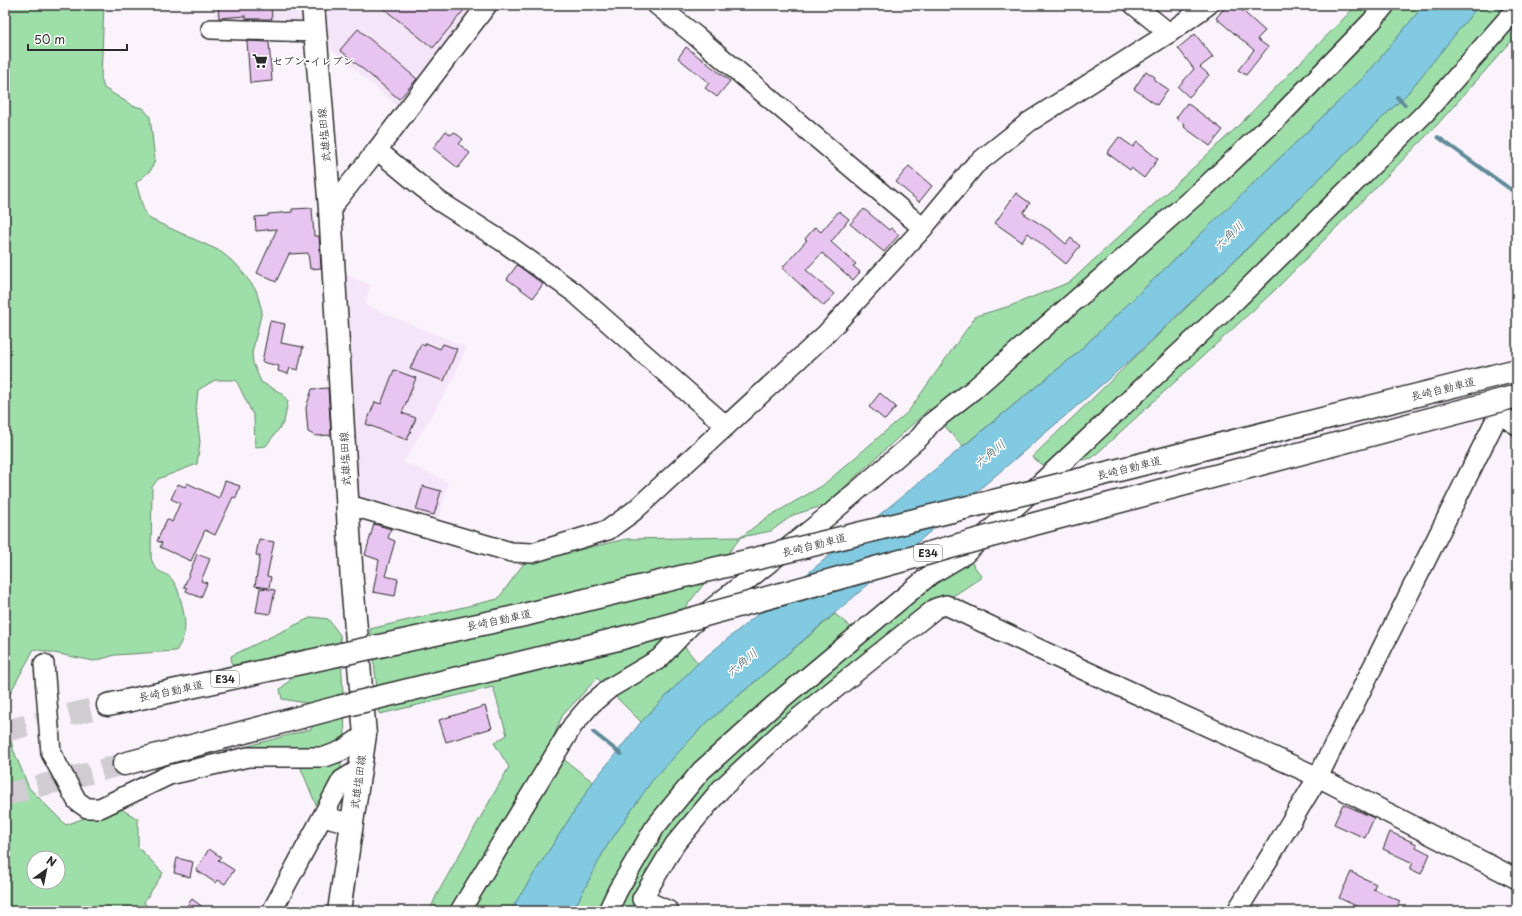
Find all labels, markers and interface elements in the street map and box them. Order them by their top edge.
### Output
scale bar [28,26,127,52]
text: 50 m [34,30,65,48]
supermarket icon: セブン-イレブン [251,52,269,70]
place label: セブン-イレブン [272,52,354,69]
street label: 武雄塩田線 [313,107,334,163]
water label: 六角川 [1209,216,1248,254]
street label: 長崎自動車道 [1409,372,1477,405]
street label: 武雄塩田線 [335,431,354,487]
water label: 六角川 [970,435,1009,472]
street label: 長崎自動車道 [1095,451,1163,484]
street label: 長崎自動車道 [780,528,848,561]
road number: E34 [914,545,942,561]
street label: 長崎自動車道 [465,604,533,635]
water label: 六角川 [722,644,761,681]
road number: E34 [211,671,239,687]
street label: 長崎自動車道 [137,675,205,706]
street label: 武雄塩田線 [345,754,370,810]
north arrow [26,850,66,890]
text: N [43,852,60,871]

